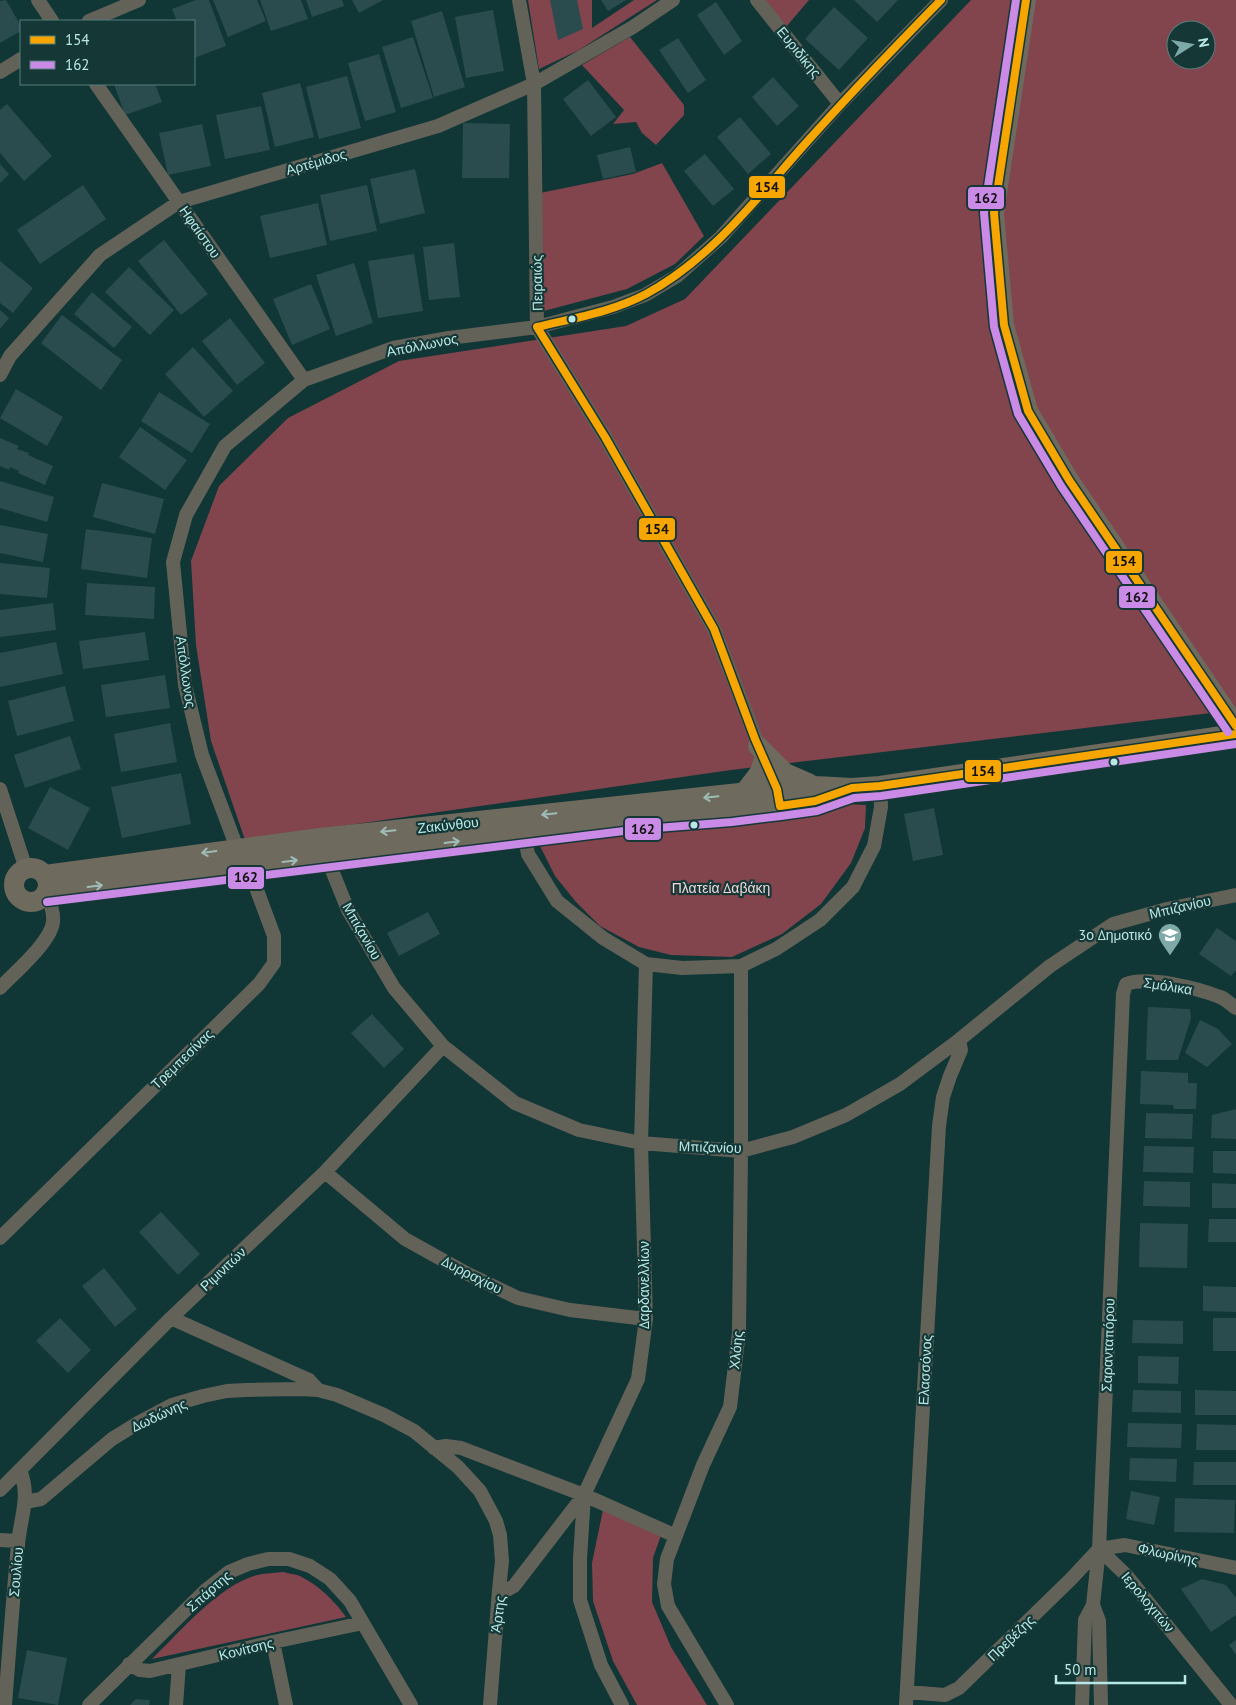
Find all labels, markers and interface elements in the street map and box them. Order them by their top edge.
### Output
legend [20,20,195,85]
north arrow [1166,20,1216,70]
street label: Ευριδίκης [773,23,825,81]
text: 154 [65,30,90,49]
text: N [1194,36,1213,49]
text: 162 [65,55,90,74]
street label: Αρτέμιδος [284,145,349,179]
line badge: 154 [748,175,786,199]
text: 154 [755,178,779,196]
line badge: 162 [967,186,1005,210]
text: 162 [974,189,998,207]
street label: Ηφαίστου [175,202,225,262]
street label: Πειραιώς [528,254,546,311]
unlabelled marker [567,314,577,324]
street label: Απόλλωνος [385,329,460,361]
line badge: 154 [638,517,676,541]
text: 154 [645,520,669,538]
line badge: 154 [1105,550,1143,574]
text: 154 [1112,552,1136,570]
line badge: 162 [1118,585,1156,609]
text: 162 [1125,588,1149,606]
street label: Απόλλωνος [172,635,200,709]
unlabelled marker [1109,757,1119,767]
line badge: 154 [964,759,1002,783]
text: 154 [971,762,995,780]
one-way arrow [703,792,719,802]
one-way arrow [542,809,558,819]
street label: Ζακύνθου [416,813,480,837]
line badge: 162 [624,817,662,841]
text: 162 [631,820,655,838]
unlabelled marker [689,820,699,830]
one-way arrow [380,826,396,836]
one-way arrow [443,837,459,847]
one-way arrow [201,847,217,857]
one-way arrow [282,856,298,866]
line badge: 162 [227,866,265,890]
text: 162 [234,868,258,886]
park label: Πλατεία Δαβάκη [672,879,770,897]
one-way arrow [86,881,102,891]
street label: Μπιζανίου [1147,891,1213,923]
street label: Μπιζανίου [338,899,386,963]
school or university icon: 3ο Δημοτικό [1157,922,1183,956]
place label: 3ο Δημοτικό [1079,926,1152,944]
street label: Σμόλικα [1142,973,1194,999]
street label: Τρεμπεσίνας [147,1025,217,1093]
street label: Μπιζανίου [678,1137,742,1157]
street label: Δαρδανελλίων [635,1241,653,1329]
street label: Ριμινιτών [196,1243,250,1295]
street label: Δυρραχίου [439,1252,505,1298]
street label: Σαρανταπόρου [1097,1298,1119,1392]
street label: Χλόης [725,1330,747,1370]
street label: Ελασσόνος [914,1334,936,1406]
street label: Δωδώνης [128,1394,190,1436]
street label: Φλωρίνης [1136,1539,1200,1569]
street label: Σουλίου [5,1546,27,1598]
street label: Σπάρτης [183,1566,235,1615]
street label: Ιερολοχιτών [1117,1568,1179,1636]
street label: Άρτης [486,1594,510,1634]
street label: Πρεβέζης [984,1611,1039,1665]
street label: Κονίτσης [217,1633,275,1664]
scale bar [1056,1652,1185,1684]
text: 50 m [1064,1660,1097,1679]

